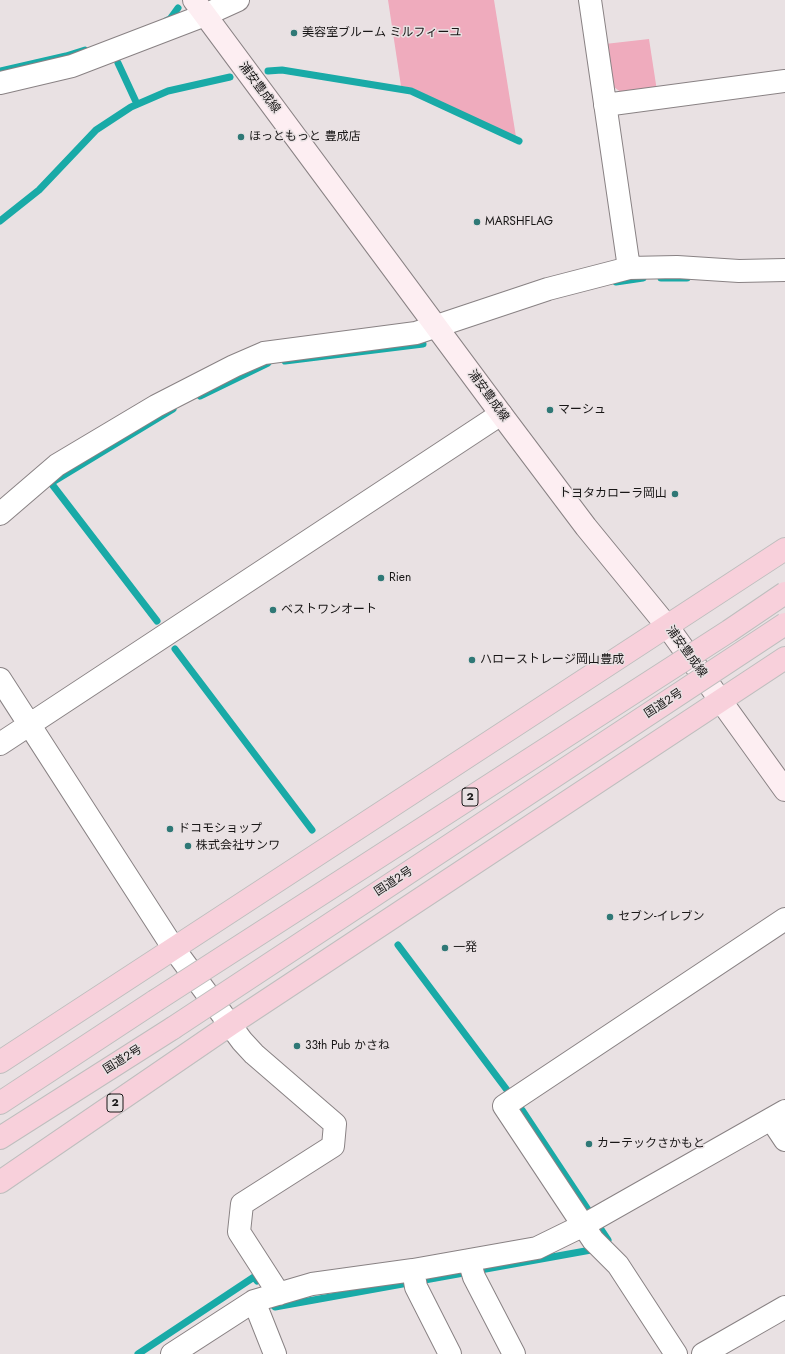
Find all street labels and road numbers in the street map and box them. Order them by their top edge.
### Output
street label: 浦安豊成線 [235,60,283,116]
street label: 浦安豊成線 [465,367,511,425]
street label: 浦安豊成線 [663,623,709,681]
street label: 国道2号 [642,686,686,722]
road number: 2 [462,788,478,806]
street label: 国道2号 [372,864,416,900]
street label: 国道2号 [101,1043,145,1077]
road number: 2 [107,1094,123,1112]

